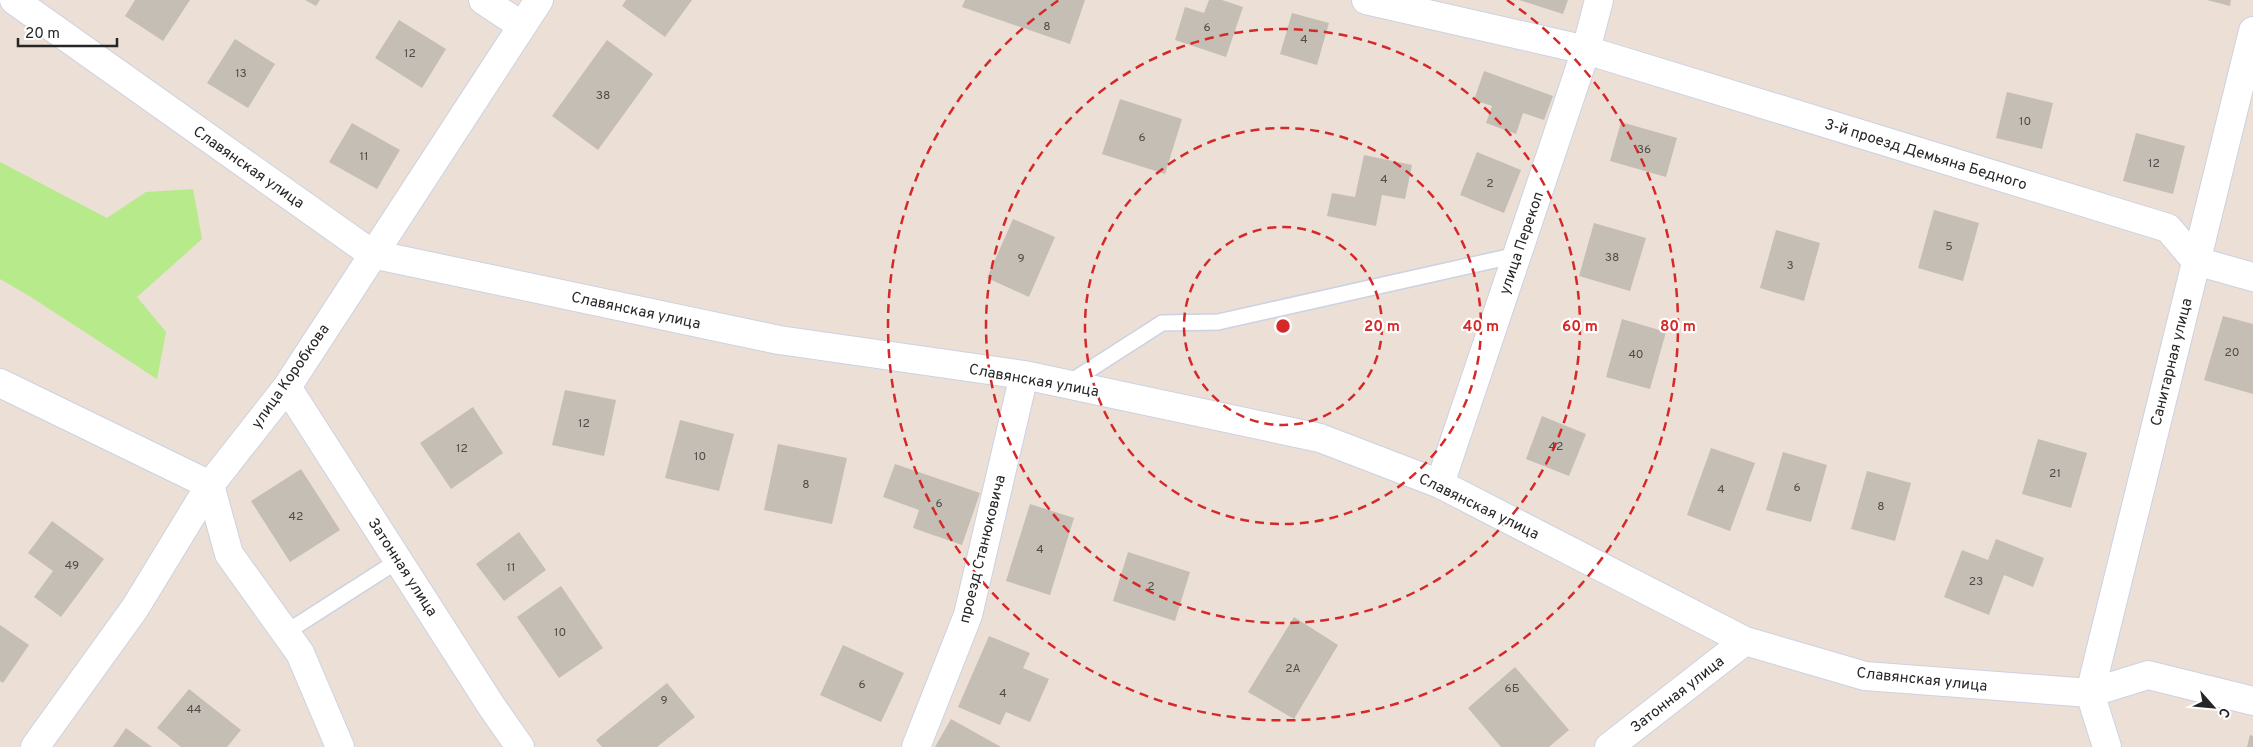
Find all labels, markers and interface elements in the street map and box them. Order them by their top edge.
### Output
scale bar [18,15,116,47]
house number: 8 [1043,19,1051,35]
house number: 6 [1203,20,1211,36]
text: 20 m [25,25,60,44]
house number: 4 [1300,32,1308,48]
house number: 12 [404,46,416,62]
house number: 13 [235,66,247,82]
house number: 38 [596,88,610,104]
house number: 10 [2019,114,2031,130]
street label: 3-й проезд Демьяна Бедного [1822,116,2029,195]
street label: Славянская улица [189,123,308,214]
house number: 6 [1138,130,1146,146]
house number: 36 [1637,142,1651,158]
house number: 11 [360,149,368,165]
house number: 12 [2148,156,2160,172]
house number: 4 [1380,172,1388,188]
house number: 2 [1486,176,1494,192]
street label: улица Перекоп [1496,190,1549,297]
house number: 5 [1945,239,1953,255]
house number: 38 [1605,250,1619,266]
house number: 9 [1017,251,1025,267]
house number: 3 [1786,258,1794,274]
street label: Славянская улица [569,288,702,334]
street label: Санитарная улица [2147,297,2198,428]
centre of rings [1274,317,1292,335]
text: 20 m [1364,318,1400,337]
text: 40 m [1463,318,1499,337]
text: 60 m [1562,318,1598,337]
text: 80 m [1660,318,1696,337]
street label: улица Коробкова [248,321,334,433]
house number: 20 [2224,345,2240,361]
house number: 40 [1628,347,1644,363]
street label: Славянская улица [967,361,1100,402]
house number: 12 [578,416,590,432]
house number: 42 [1549,439,1563,455]
house number: 12 [456,441,468,457]
house number: 10 [694,449,706,465]
house number: 21 [2049,466,2061,482]
street label: Славянская улица [1415,470,1542,545]
street label: проезд Станюковича [956,473,1011,626]
house number: 8 [802,477,810,493]
house number: 6 [1793,480,1801,496]
house number: 4 [1717,482,1725,498]
house number: 6 [935,496,943,512]
house number: 8 [1877,499,1885,515]
house number: 42 [289,509,303,525]
street label: Затонная улица [363,515,441,621]
house number: 4 [1036,542,1044,558]
house number: 49 [65,558,79,574]
house number: 11 [507,560,515,576]
house number: 23 [1969,574,1983,590]
house number: 2 [1147,579,1155,595]
house number: 10 [554,625,566,641]
street label: Затонная улица [1627,653,1729,738]
house number: 2А [1285,661,1301,677]
street label: Славянская улица [1855,664,1988,697]
house number: 6 [858,677,866,693]
house number: 6Б [1504,681,1520,697]
north arrow [2188,682,2238,732]
house number: 4 [999,686,1007,702]
house number: 9 [660,693,668,709]
house number: 44 [187,702,201,718]
text: С [2214,704,2233,720]

